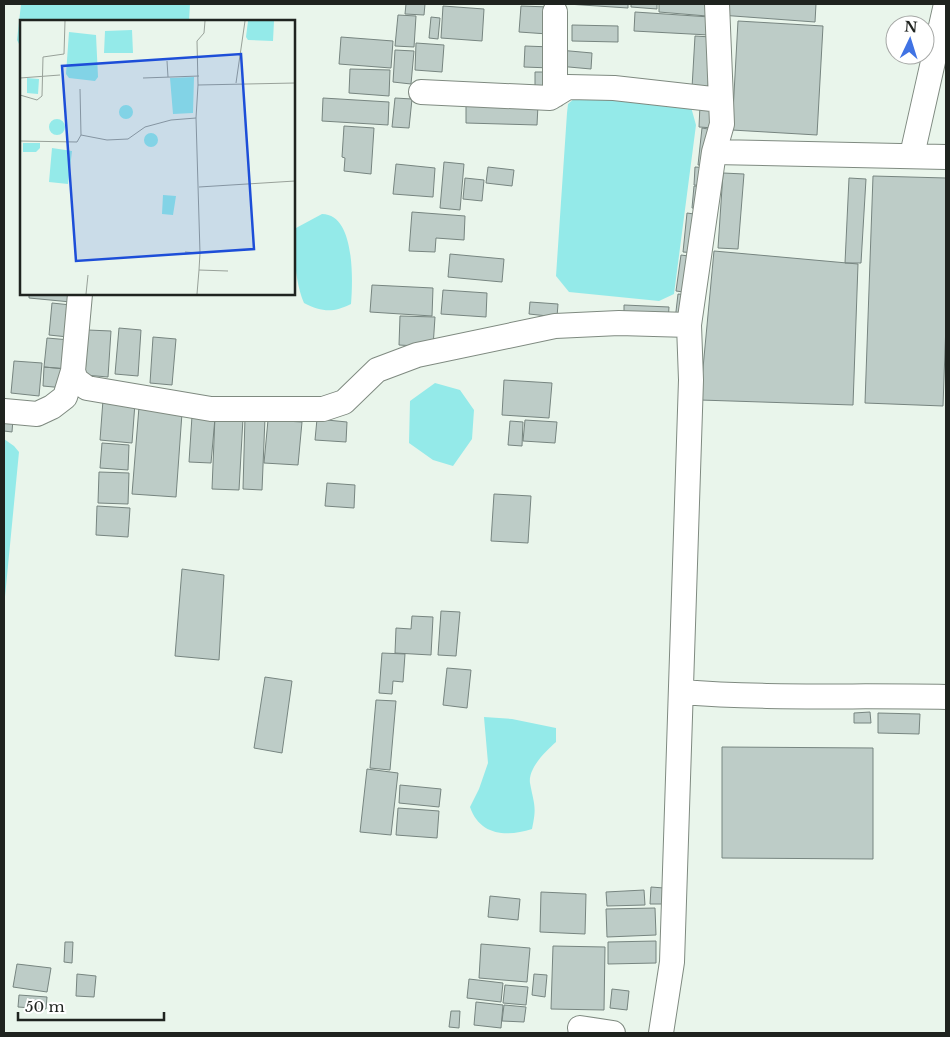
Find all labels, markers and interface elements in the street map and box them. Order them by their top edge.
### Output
north arrow [885,15,935,65]
text: N [904,18,918,36]
inset map [20,20,295,295]
scale bar [18,990,164,1022]
text: 50 m [25,997,65,1016]

